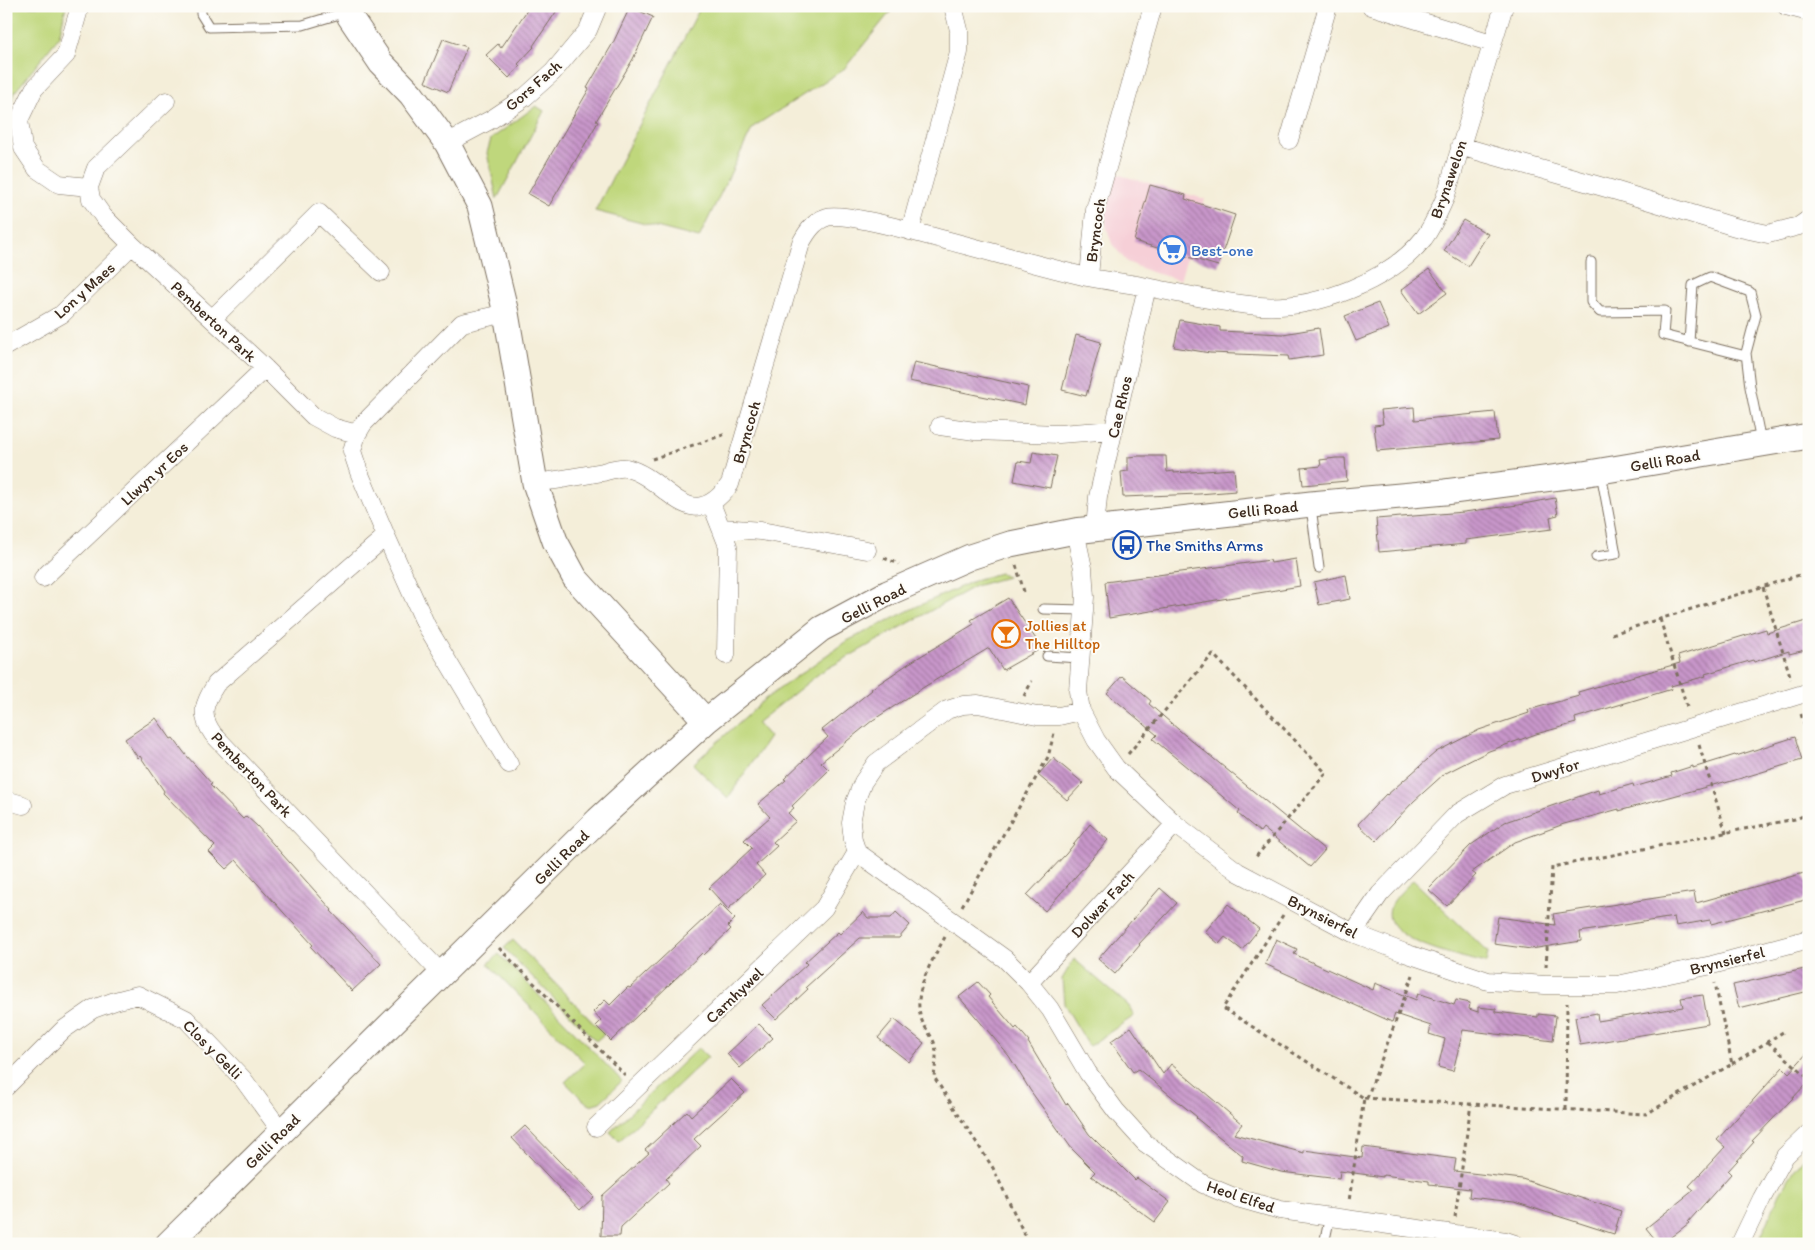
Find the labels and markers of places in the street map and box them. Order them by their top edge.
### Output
supermarket icon: Best-one [1157,235,1187,265]
place label: Best-one [1191,241,1254,260]
bus stop icon: The Smiths Arms [1112,530,1142,560]
place label: The Smiths Arms [1146,536,1263,555]
place label: Jollies at The Hilltop [1025,616,1100,653]
bar icon: Jollies at The Hilltop [991,619,1021,649]

